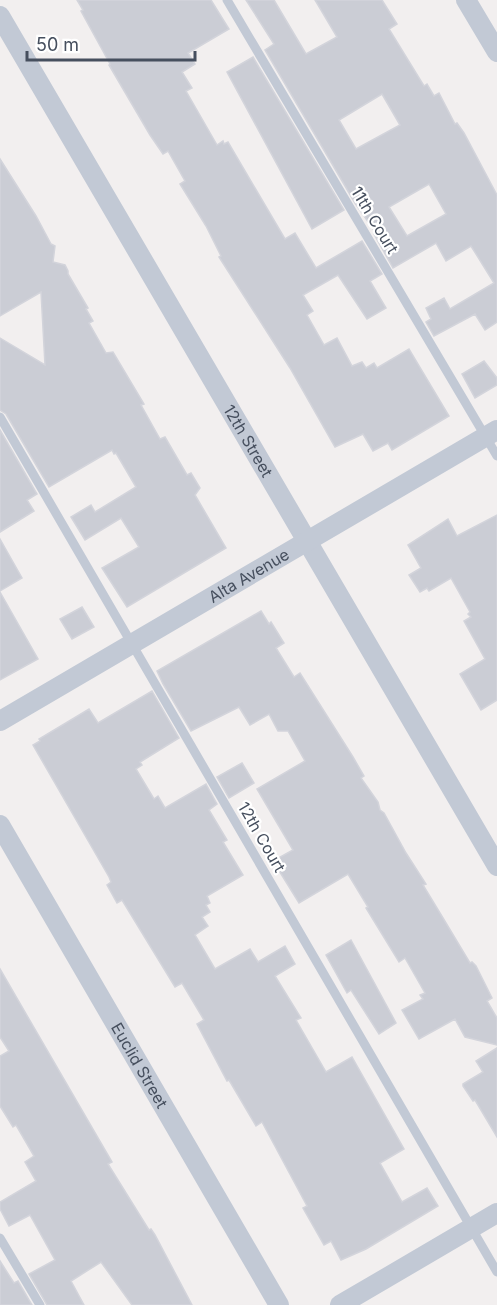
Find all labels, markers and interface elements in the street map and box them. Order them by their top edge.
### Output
scale bar [27,24,195,62]
text: 50 m [36,34,79,55]
street label: 11th Court [347,183,403,257]
street label: 12th Street [219,401,277,481]
street label: Alta Avenue [205,544,292,607]
street label: 12th Court [234,798,290,876]
street label: Euclid Street [107,1019,172,1112]

